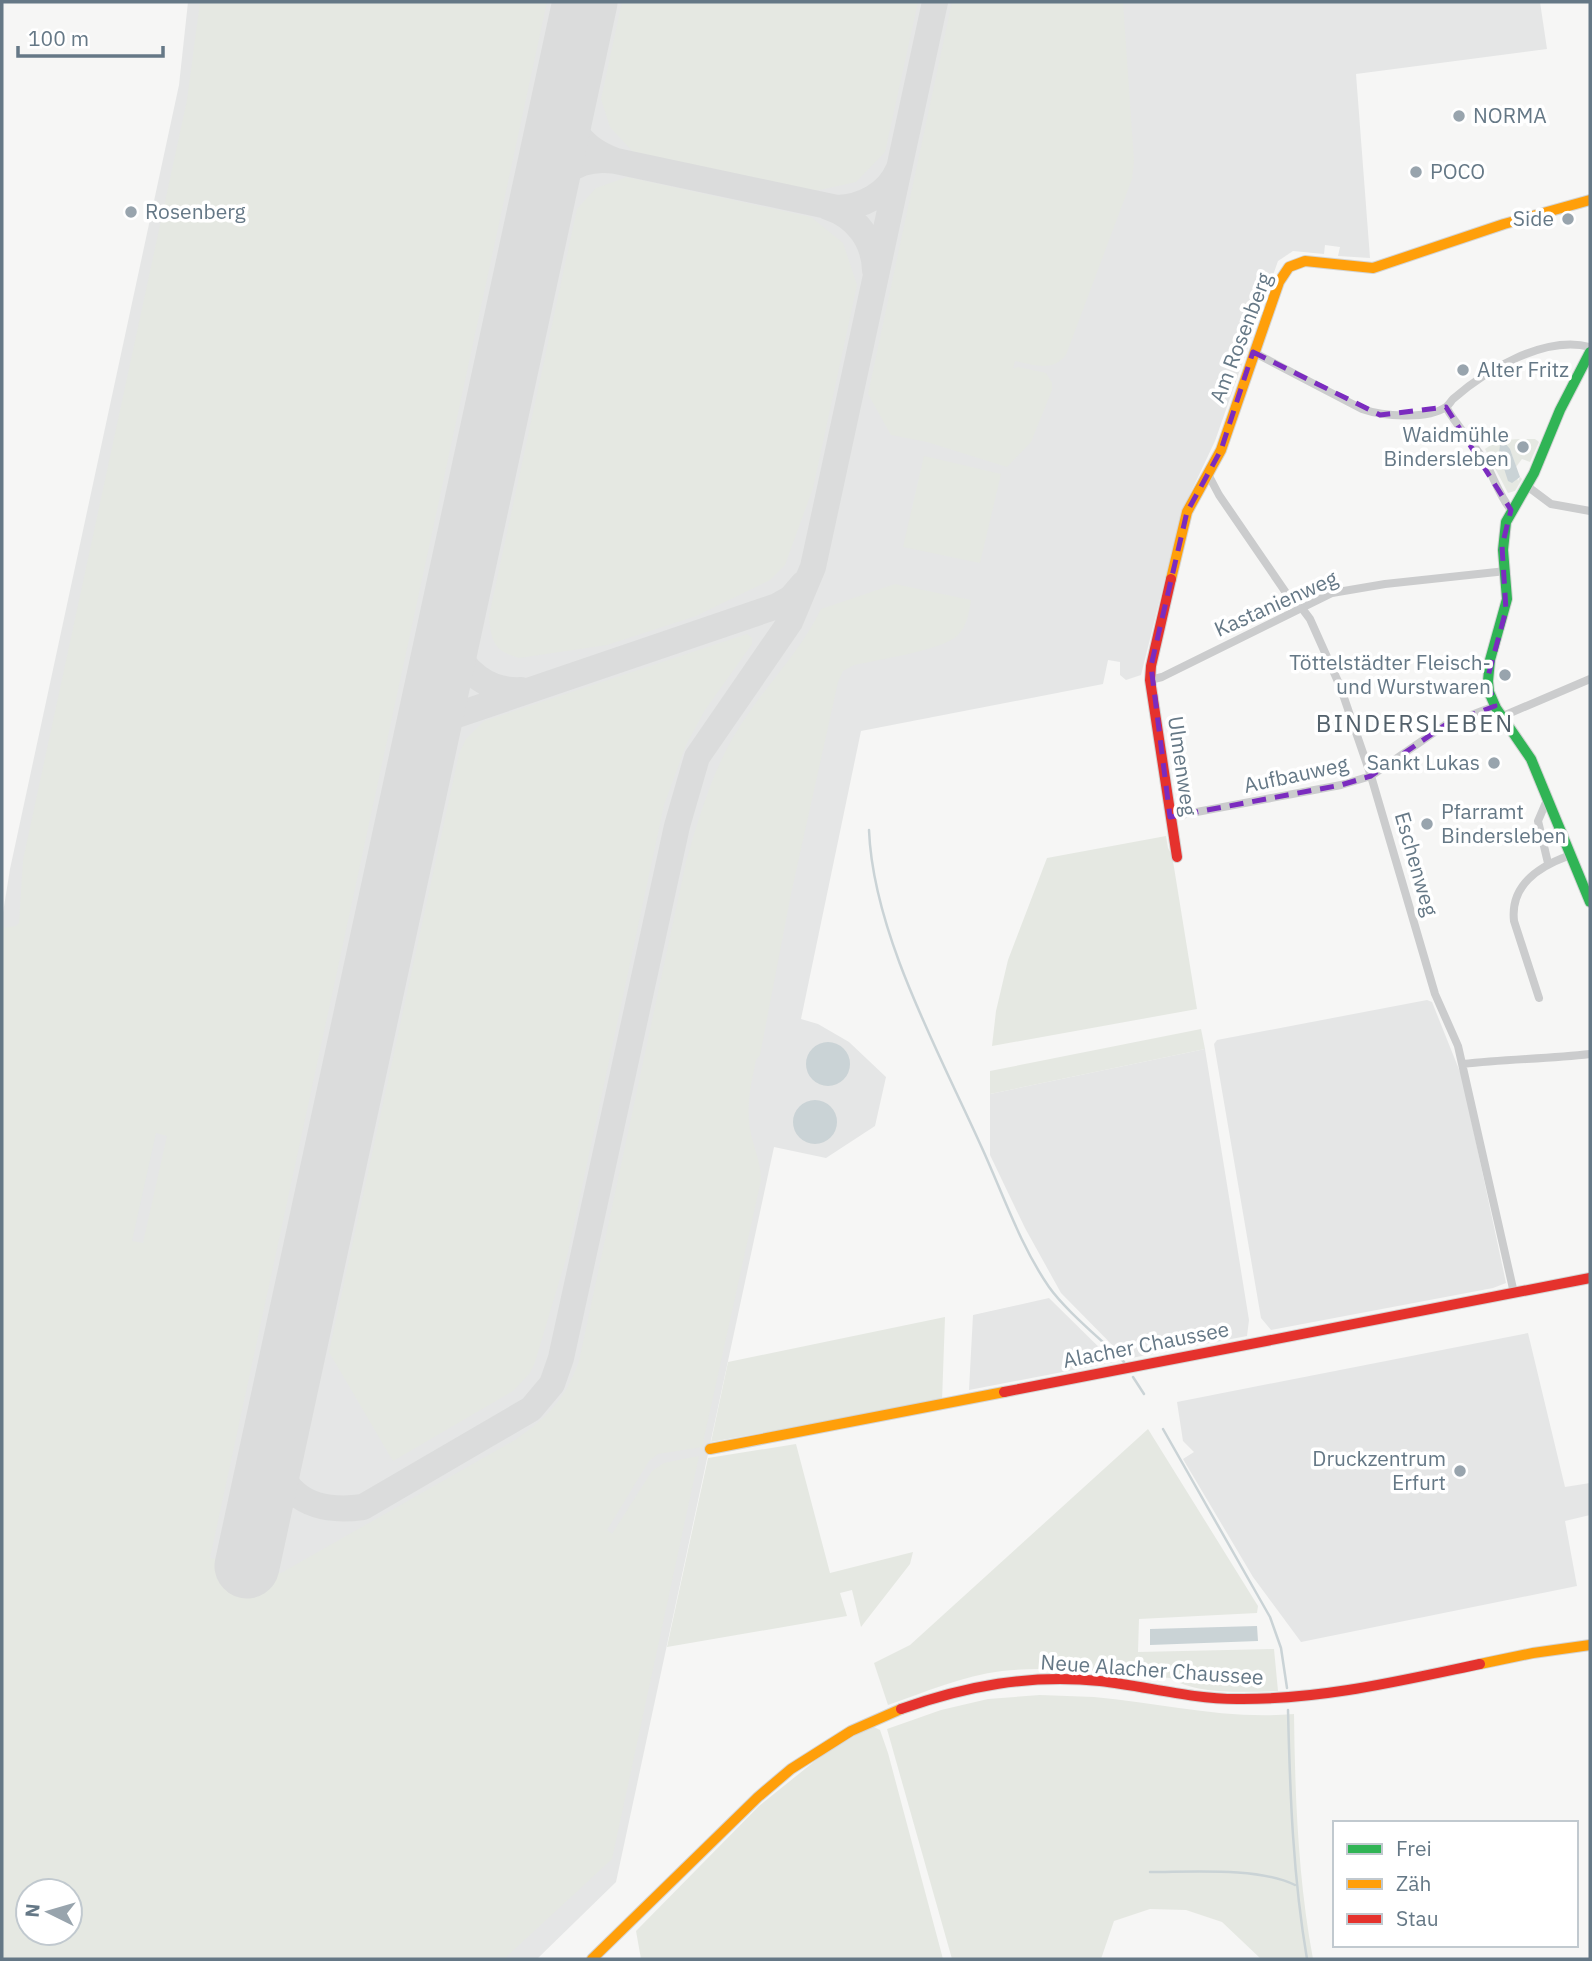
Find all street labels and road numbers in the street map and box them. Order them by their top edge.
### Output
street label: Am Rosenberg [1202,269,1278,407]
street label: Kastanienweg [1210,563,1342,643]
street label: Ulmenweg [1162,714,1204,817]
street label: Aufbauweg [1241,749,1351,799]
street label: Eschenweg [1389,808,1445,919]
street label: Alacher Chaussee [1060,1314,1231,1374]
street label: Neue Alacher Chaussee [1040,1647,1264,1691]

